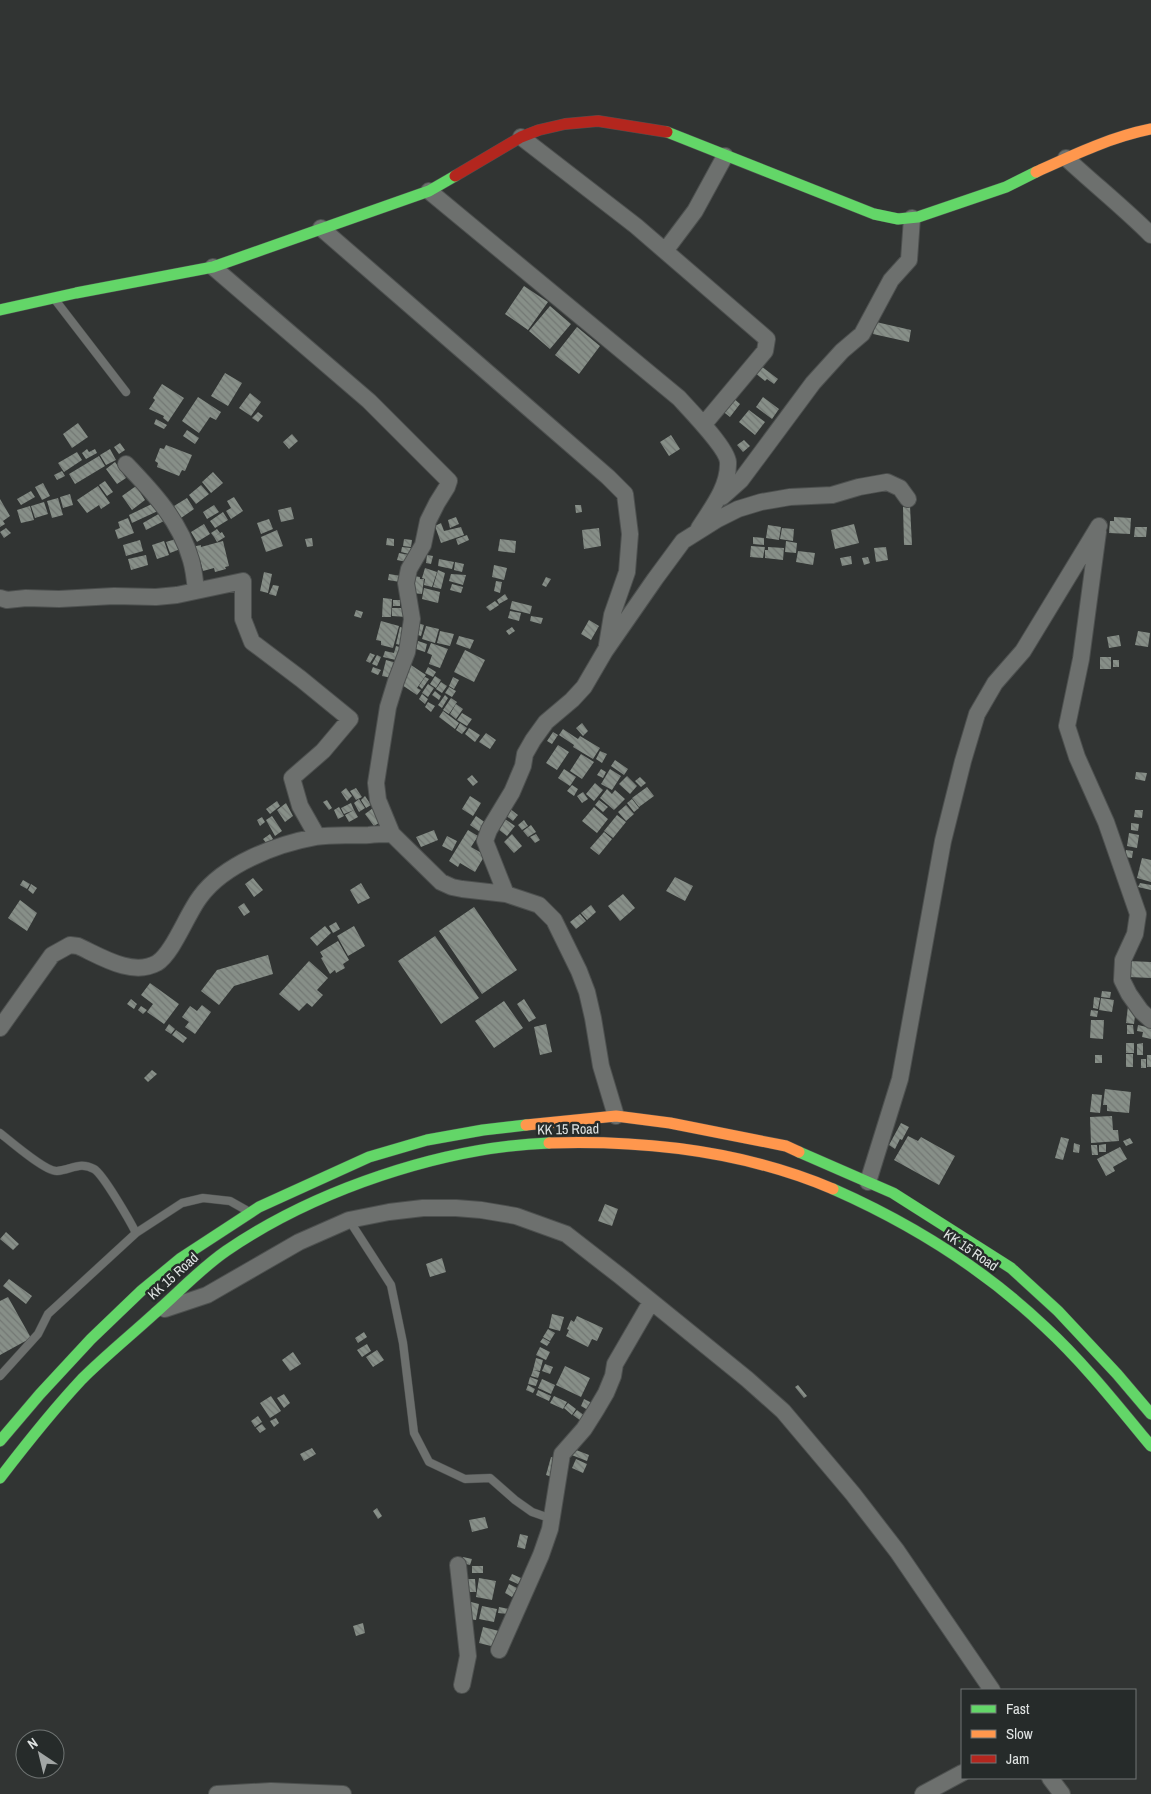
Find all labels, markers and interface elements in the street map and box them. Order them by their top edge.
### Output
street label: KK 15 Road [537,1119,599,1139]
street label: KK 15 Road [940,1225,1002,1275]
street label: KK 15 Road [144,1249,202,1303]
legend [961,1689,1136,1779]
text: Fast [1006,1698,1030,1719]
text: Slow [1006,1723,1033,1744]
north arrow [15,1729,65,1779]
text: N [24,1734,41,1753]
text: Jam [1006,1748,1029,1769]

